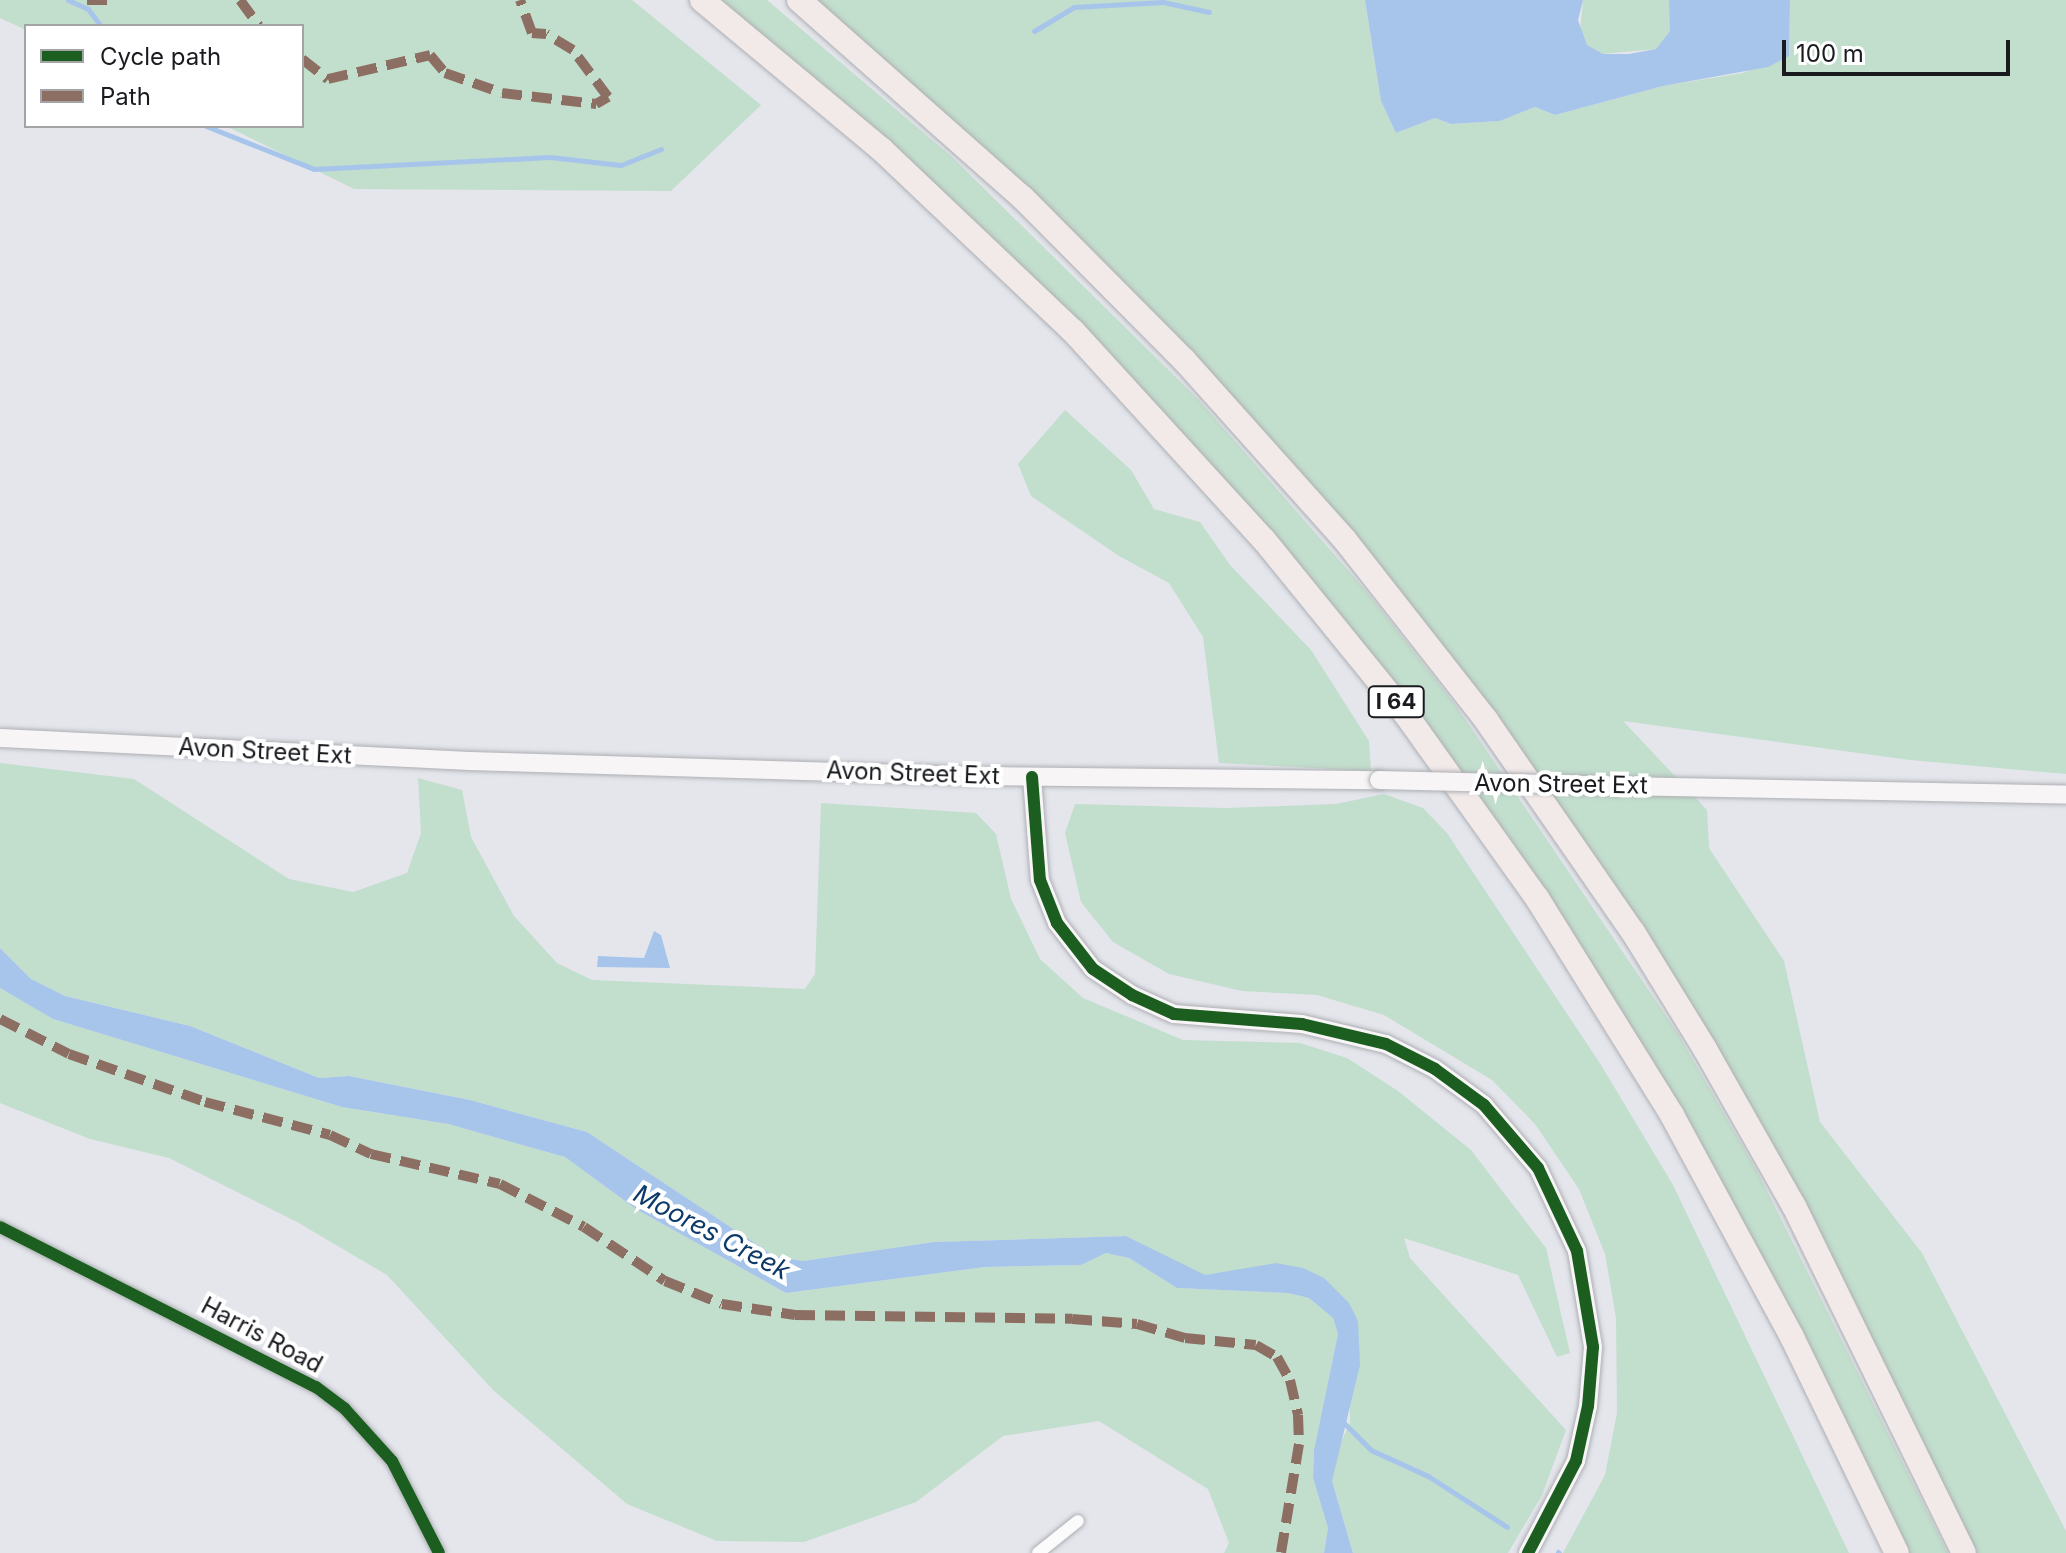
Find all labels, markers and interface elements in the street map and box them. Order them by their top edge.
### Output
legend [24,24,304,128]
scale bar [1786,24,2014,74]
text: 100 m [1796,39,1864,68]
text: Cycle path [100,42,221,71]
text: Path [100,82,151,111]
road number: I 64 [1366,684,1426,720]
street label: Avon Street Ext [178,732,352,770]
street label: Avon Street Ext [826,756,1000,790]
street label: Avon Street Ext [1474,768,1648,800]
water label: Moores Creek [628,1178,796,1286]
street label: Harris Road [196,1291,328,1379]

